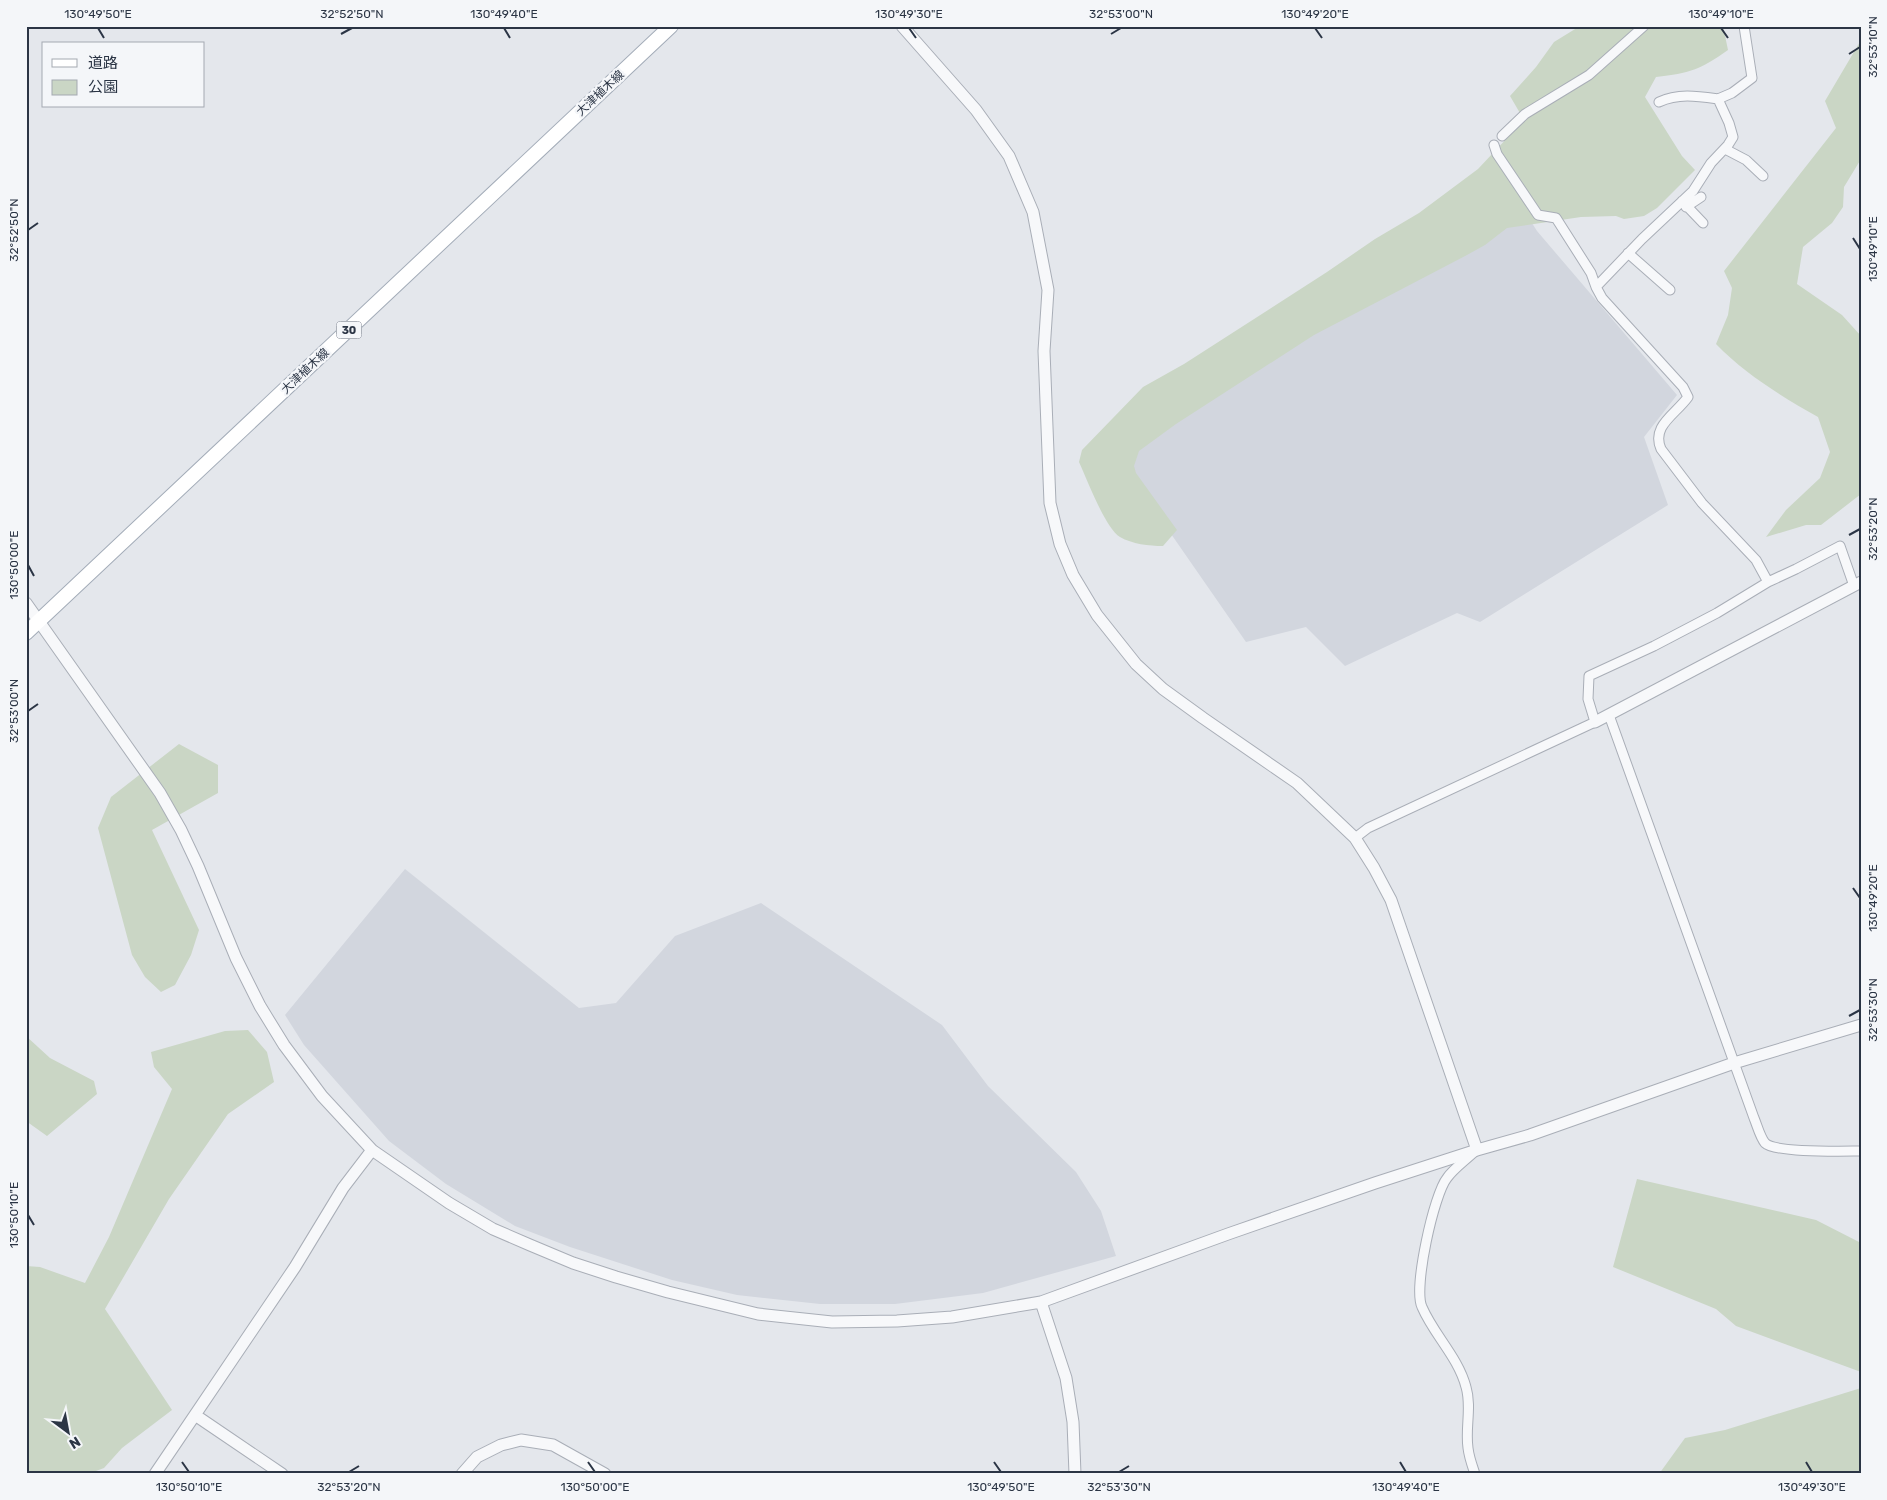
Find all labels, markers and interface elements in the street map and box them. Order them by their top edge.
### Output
text: 130°49'50"E [64,7,132,21]
text: 32°52'50"N [320,7,384,21]
text: 130°49'40"E [470,7,538,21]
text: 130°49'30"E [875,7,943,21]
text: 32°53'00"N [1089,7,1153,21]
text: 130°49'20"E [1281,7,1349,21]
text: 130°49'10"E [1688,7,1754,21]
text: 32°53'10"N [1866,16,1880,78]
legend [42,42,205,108]
text: 道路 [88,54,118,72]
street label: 大津植木線 [573,67,627,119]
text: 公園 [88,78,118,96]
text: 32°52'50"N [7,198,21,262]
text: 130°49'10"E [1866,216,1880,282]
road number: 30 [336,322,362,338]
street label: 大津植木線 [278,345,332,397]
text: 32°53'20"N [1866,497,1880,561]
text: 130°50'00"E [7,531,21,600]
text: 32°53'00"N [7,679,21,743]
text: 130°49'20"E [1866,864,1880,932]
text: 32°53'30"N [1866,978,1880,1042]
text: 130°50'10"E [7,1182,21,1248]
north arrow [42,1408,92,1458]
text: N [66,1433,83,1452]
text: 130°50'10"E [156,1480,222,1494]
text: 32°53'20"N [317,1480,381,1494]
text: 130°50'00"E [561,1480,630,1494]
text: 130°49'50"E [967,1480,1035,1494]
text: 32°53'30"N [1087,1480,1151,1494]
text: 130°49'40"E [1372,1480,1440,1494]
text: 130°49'30"E [1778,1480,1846,1494]

